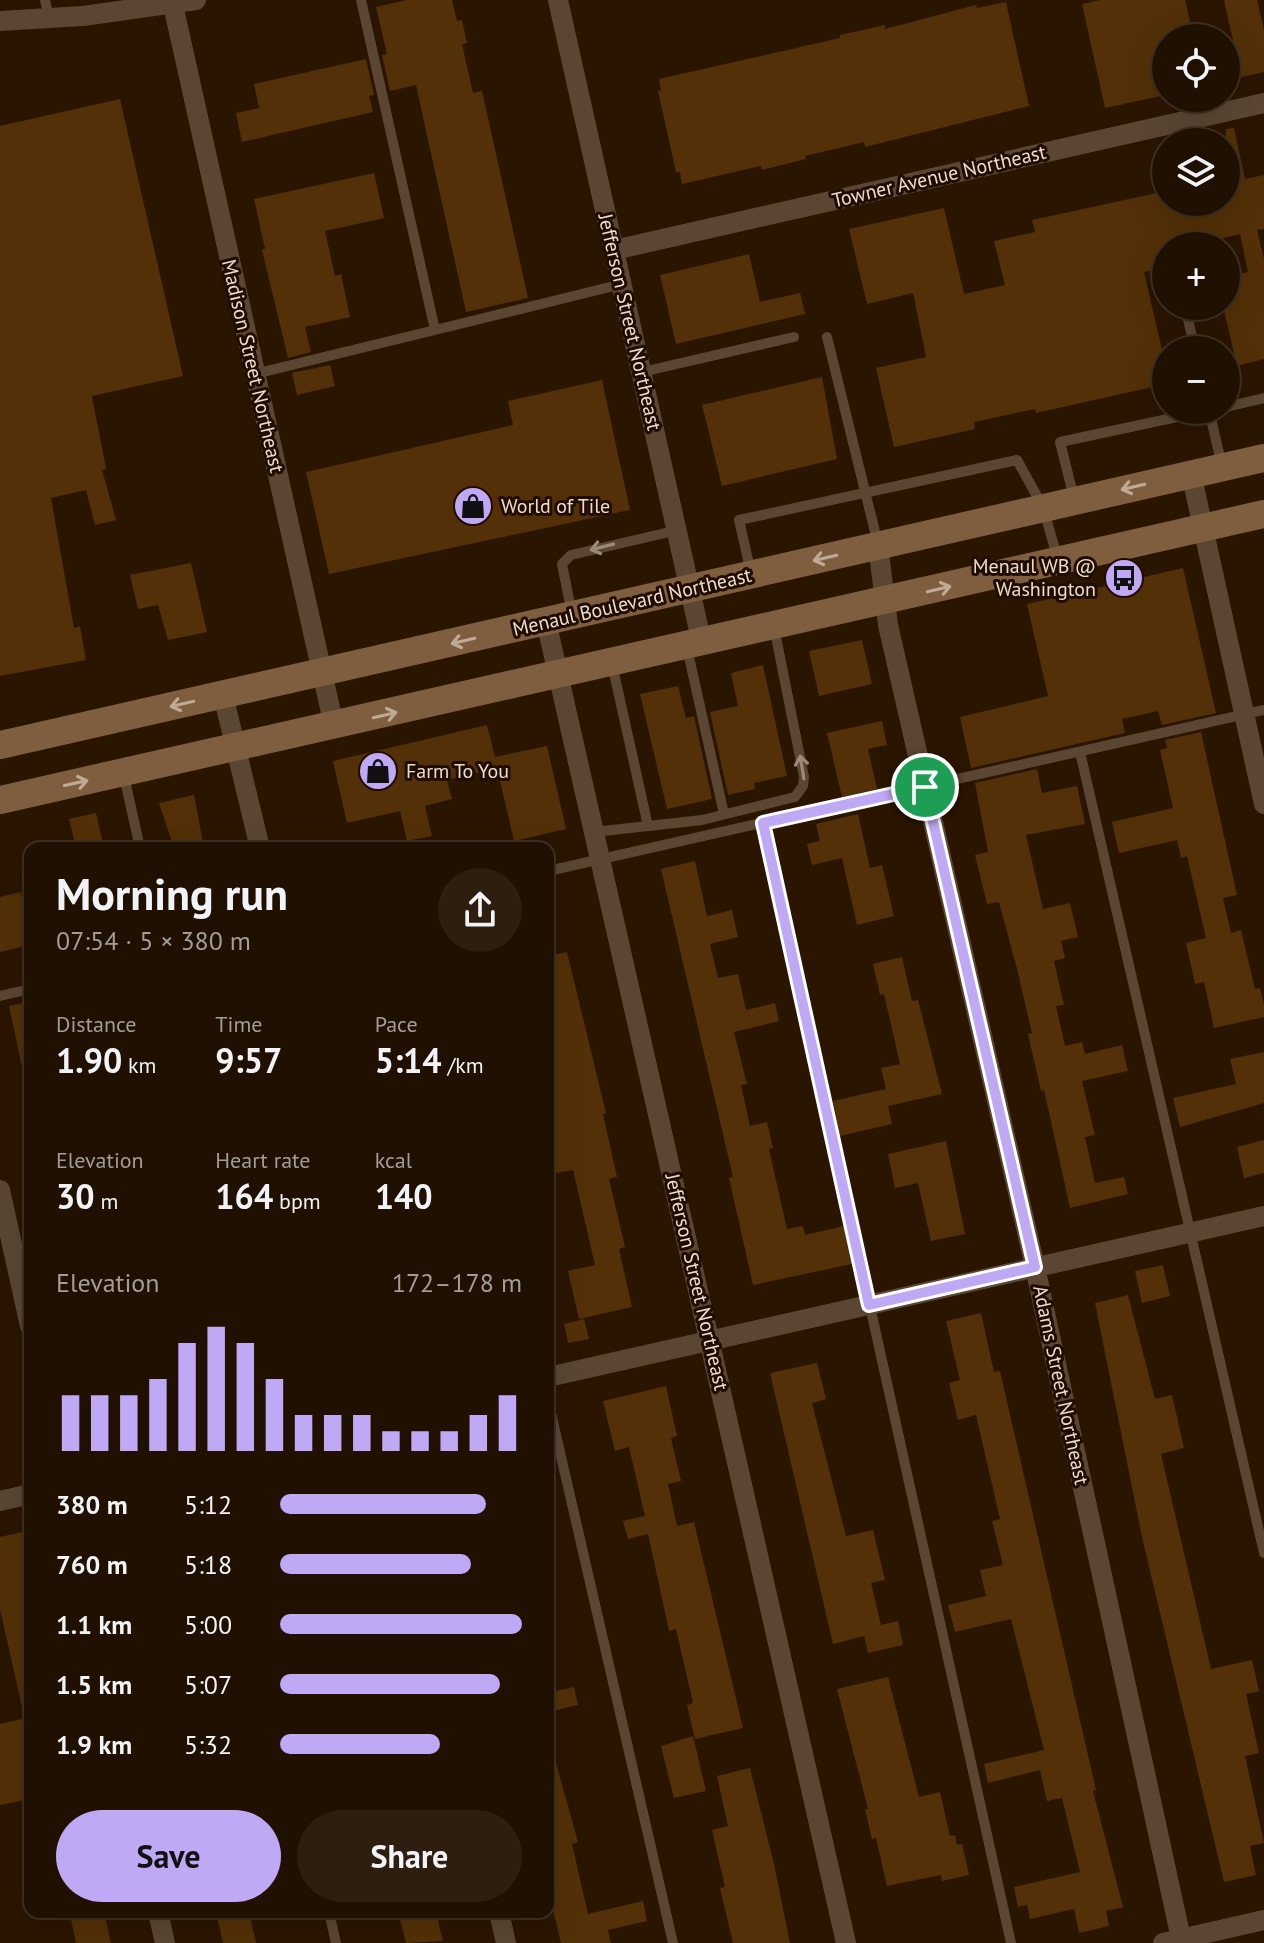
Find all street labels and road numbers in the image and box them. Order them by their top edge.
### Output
street label: Towner Avenue Northeast [830,139,1049,213]
street label: Jefferson Street Northeast [592,210,668,433]
street label: Madison Street Northeast [216,257,290,475]
street label: Menaul Boulevard Northeast [510,562,754,642]
street label: Jefferson Street Northeast [659,1170,735,1393]
street label: Adams Street Northeast [1027,1283,1095,1487]

